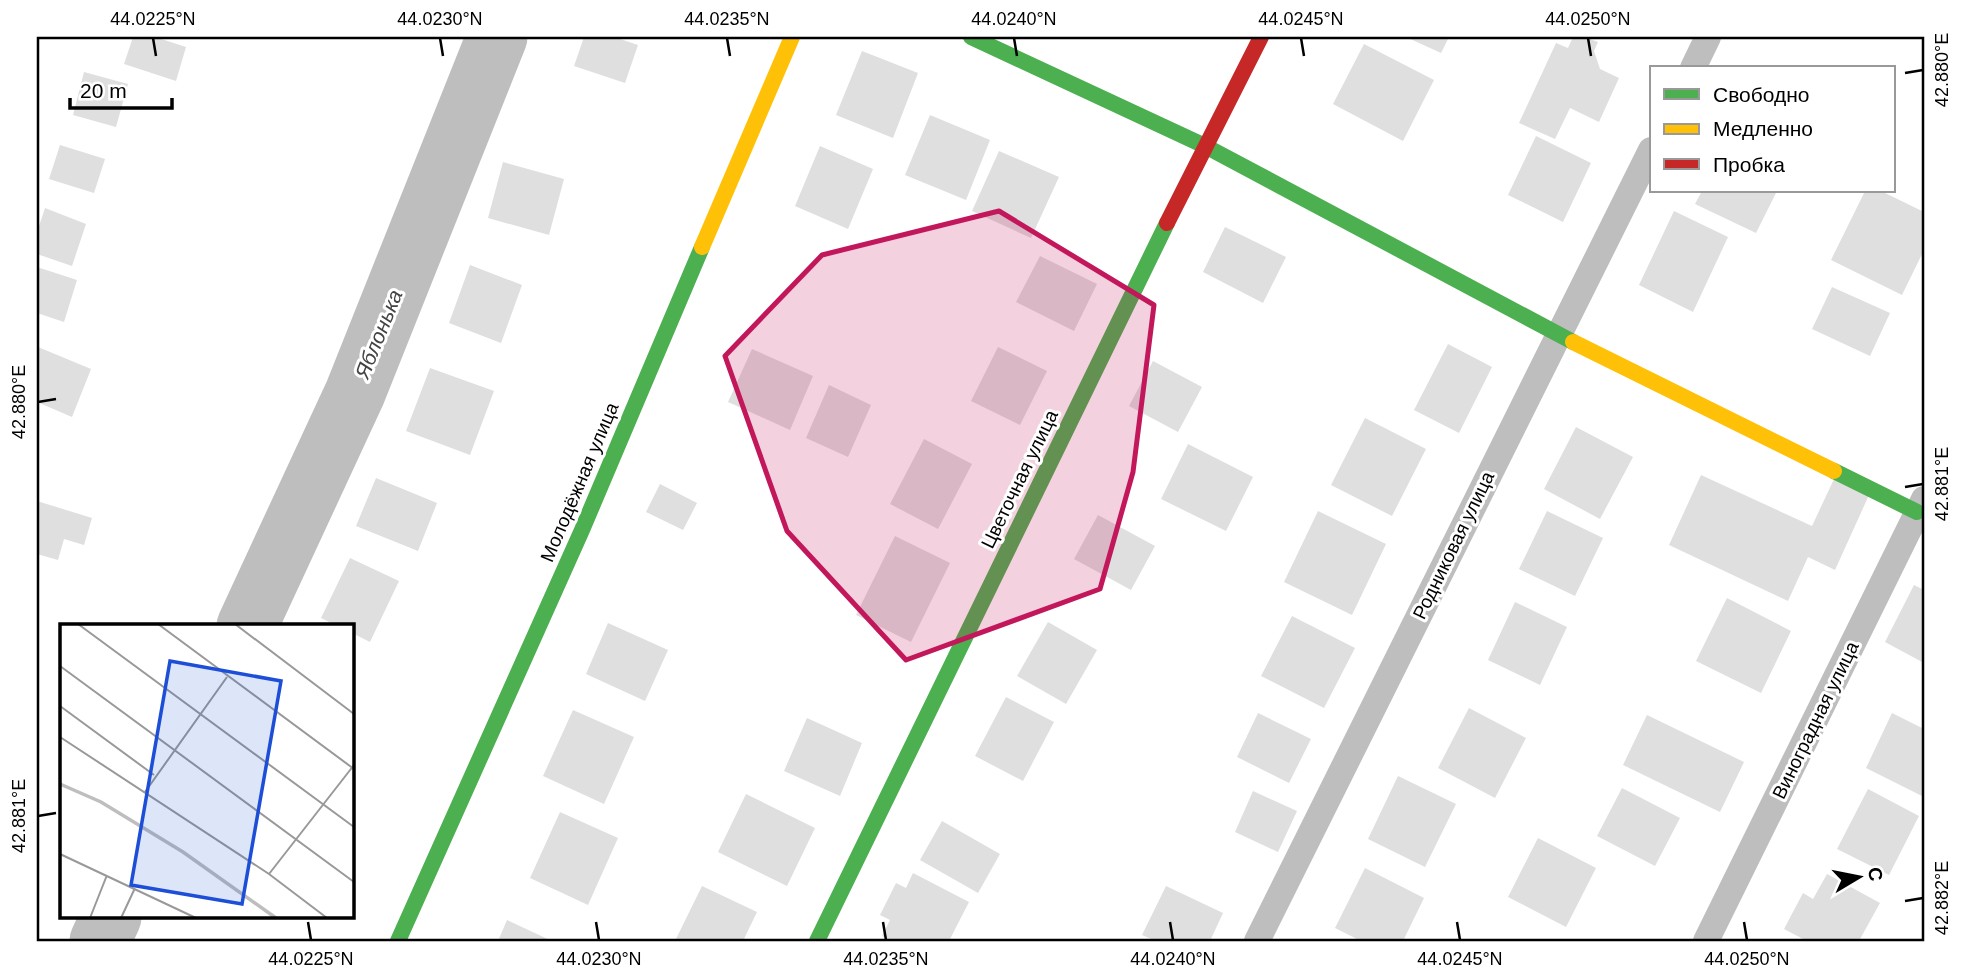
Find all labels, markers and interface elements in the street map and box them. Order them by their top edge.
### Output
text: 44.0225°N [110,9,196,29]
text: 44.0230°N [397,9,483,29]
text: 44.0235°N [684,9,770,29]
text: 44.0240°N [971,9,1057,29]
text: 44.0245°N [1258,9,1344,29]
text: 44.0250°N [1545,9,1631,29]
text: 42.880°E [1932,33,1952,107]
scale bar [70,66,172,110]
legend [1650,66,1895,192]
text: 20 m [80,79,127,102]
text: Свободно [1713,83,1810,106]
text: Медленно [1713,117,1813,140]
text: Пробка [1713,153,1785,176]
water label: Яблонька [350,286,407,382]
text: 42.880°E [9,365,29,439]
street label: Молодёжная улица [536,399,623,565]
street label: Цветочная улица [977,406,1062,552]
text: 42.881°E [1932,447,1952,521]
street label: Родниковая улица [1409,468,1498,622]
inset map [60,624,354,918]
street label: Виноградная улица [1768,638,1863,802]
text: 42.881°E [9,779,29,853]
north arrow [1825,842,1895,912]
text: 42.882°E [1932,861,1952,935]
text: С [1864,866,1887,883]
text: 44.0225°N [268,949,354,969]
text: 44.0230°N [556,949,642,969]
text: 44.0235°N [843,949,929,969]
text: 44.0240°N [1130,949,1216,969]
text: 44.0245°N [1417,949,1503,969]
text: 44.0250°N [1704,949,1790,969]

